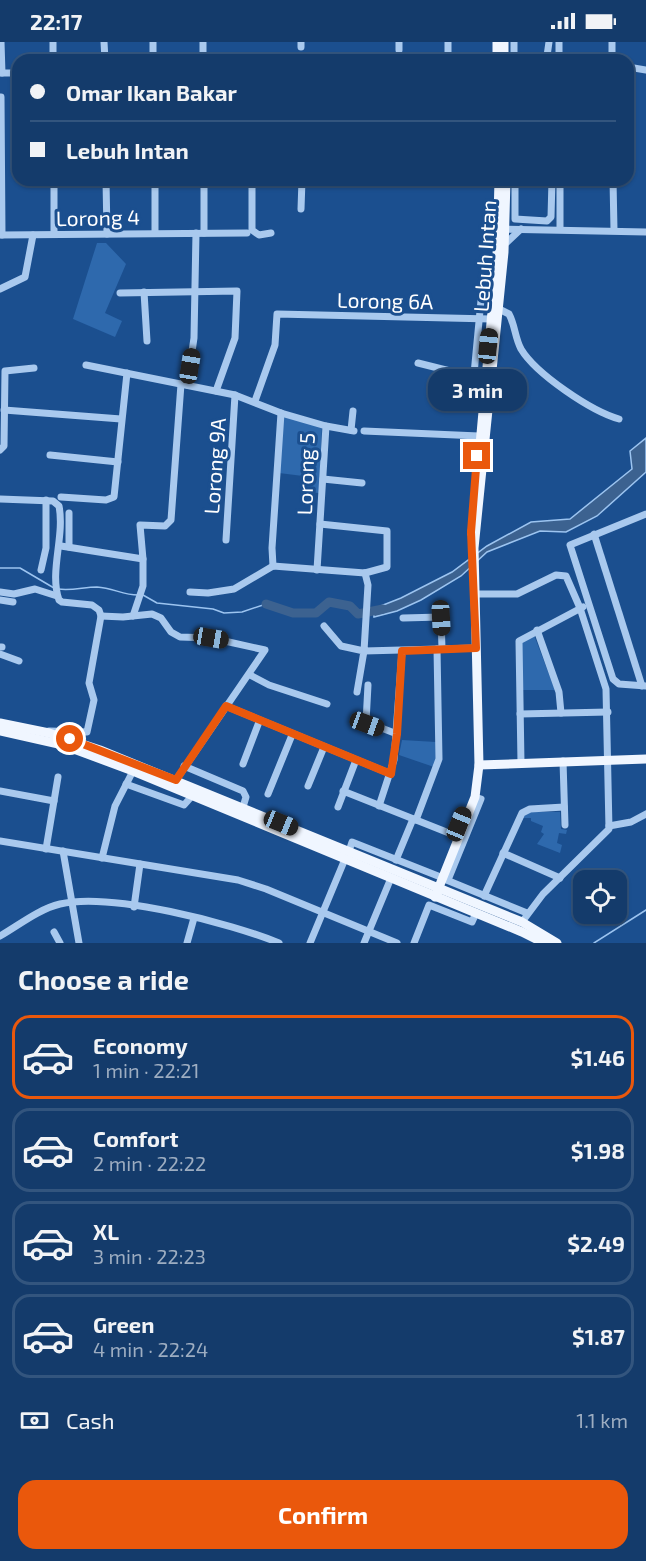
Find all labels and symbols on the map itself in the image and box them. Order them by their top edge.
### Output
street label: Lebuh Intan [468,199,500,313]
street label: Lorong 4 [56,204,140,230]
street label: Lorong 6A [337,287,433,313]
car [477,327,499,365]
car [178,347,202,385]
callout: 3 min [428,369,526,411]
street label: Lorong 9A [198,417,230,515]
street label: Lorong 5 [291,432,319,516]
route end [463,442,490,469]
car [431,600,451,636]
car [192,626,230,650]
car [347,709,387,739]
route start [56,725,83,752]
car [444,804,474,844]
car [261,808,301,838]

